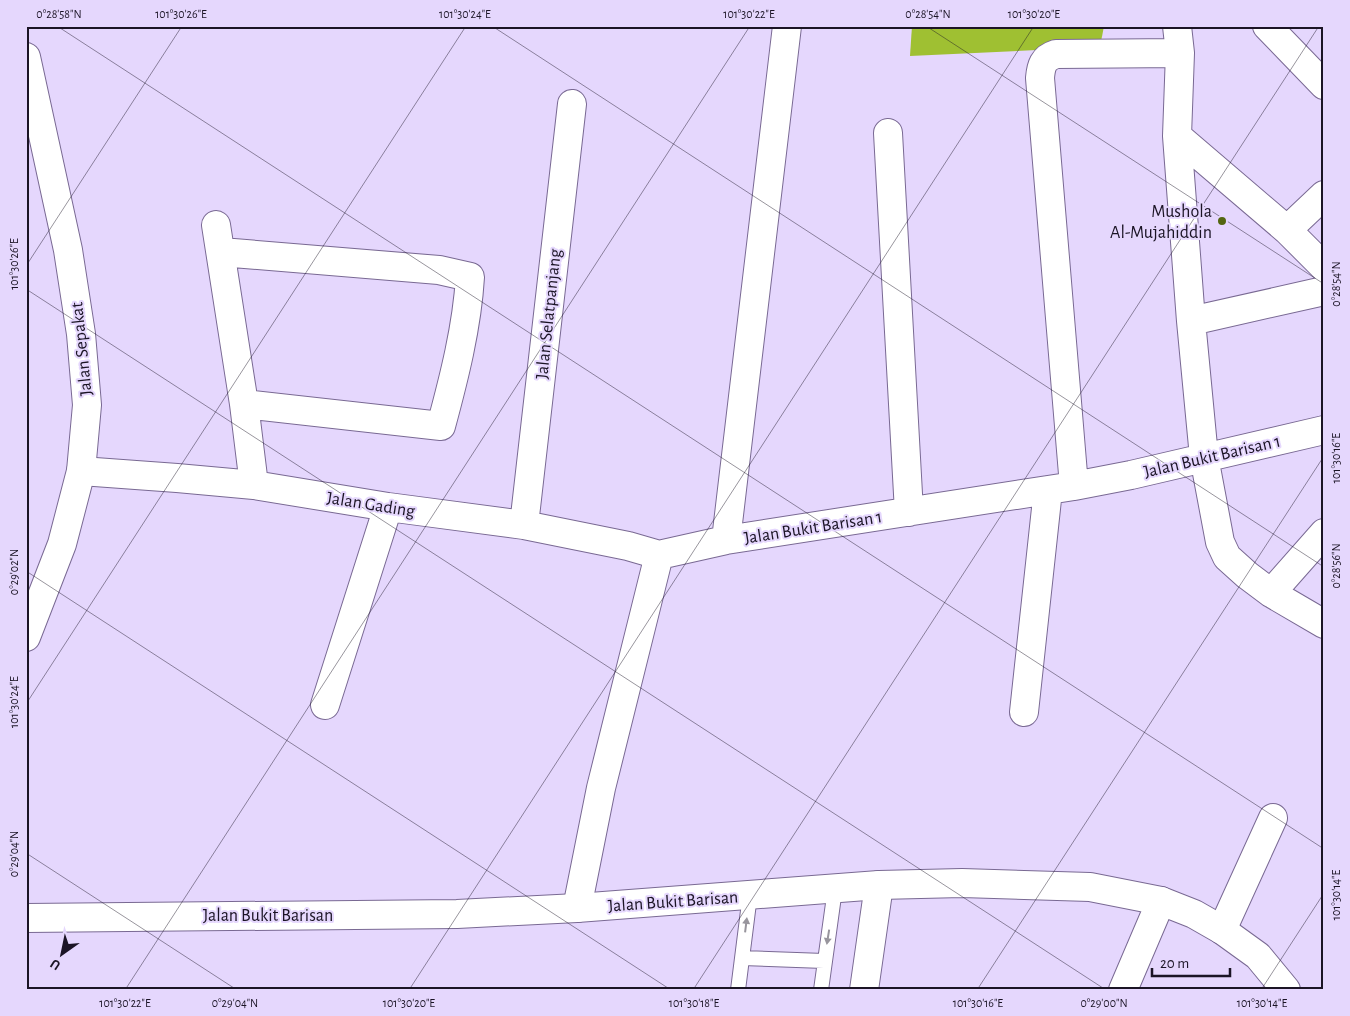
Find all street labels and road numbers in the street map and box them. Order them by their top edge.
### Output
street label: Jalan Selatpanjang [533,248,565,380]
street label: Jalan Sepakat [68,301,96,397]
street label: Jalan Bukit Barisan 1 [1142,432,1282,481]
street label: Jalan Gading [325,489,416,521]
street label: Jalan Bukit Barisan 1 [743,508,884,548]
street label: Jalan Bukit Barisan [607,888,739,916]
street label: Jalan Bukit Barisan [203,907,333,925]

